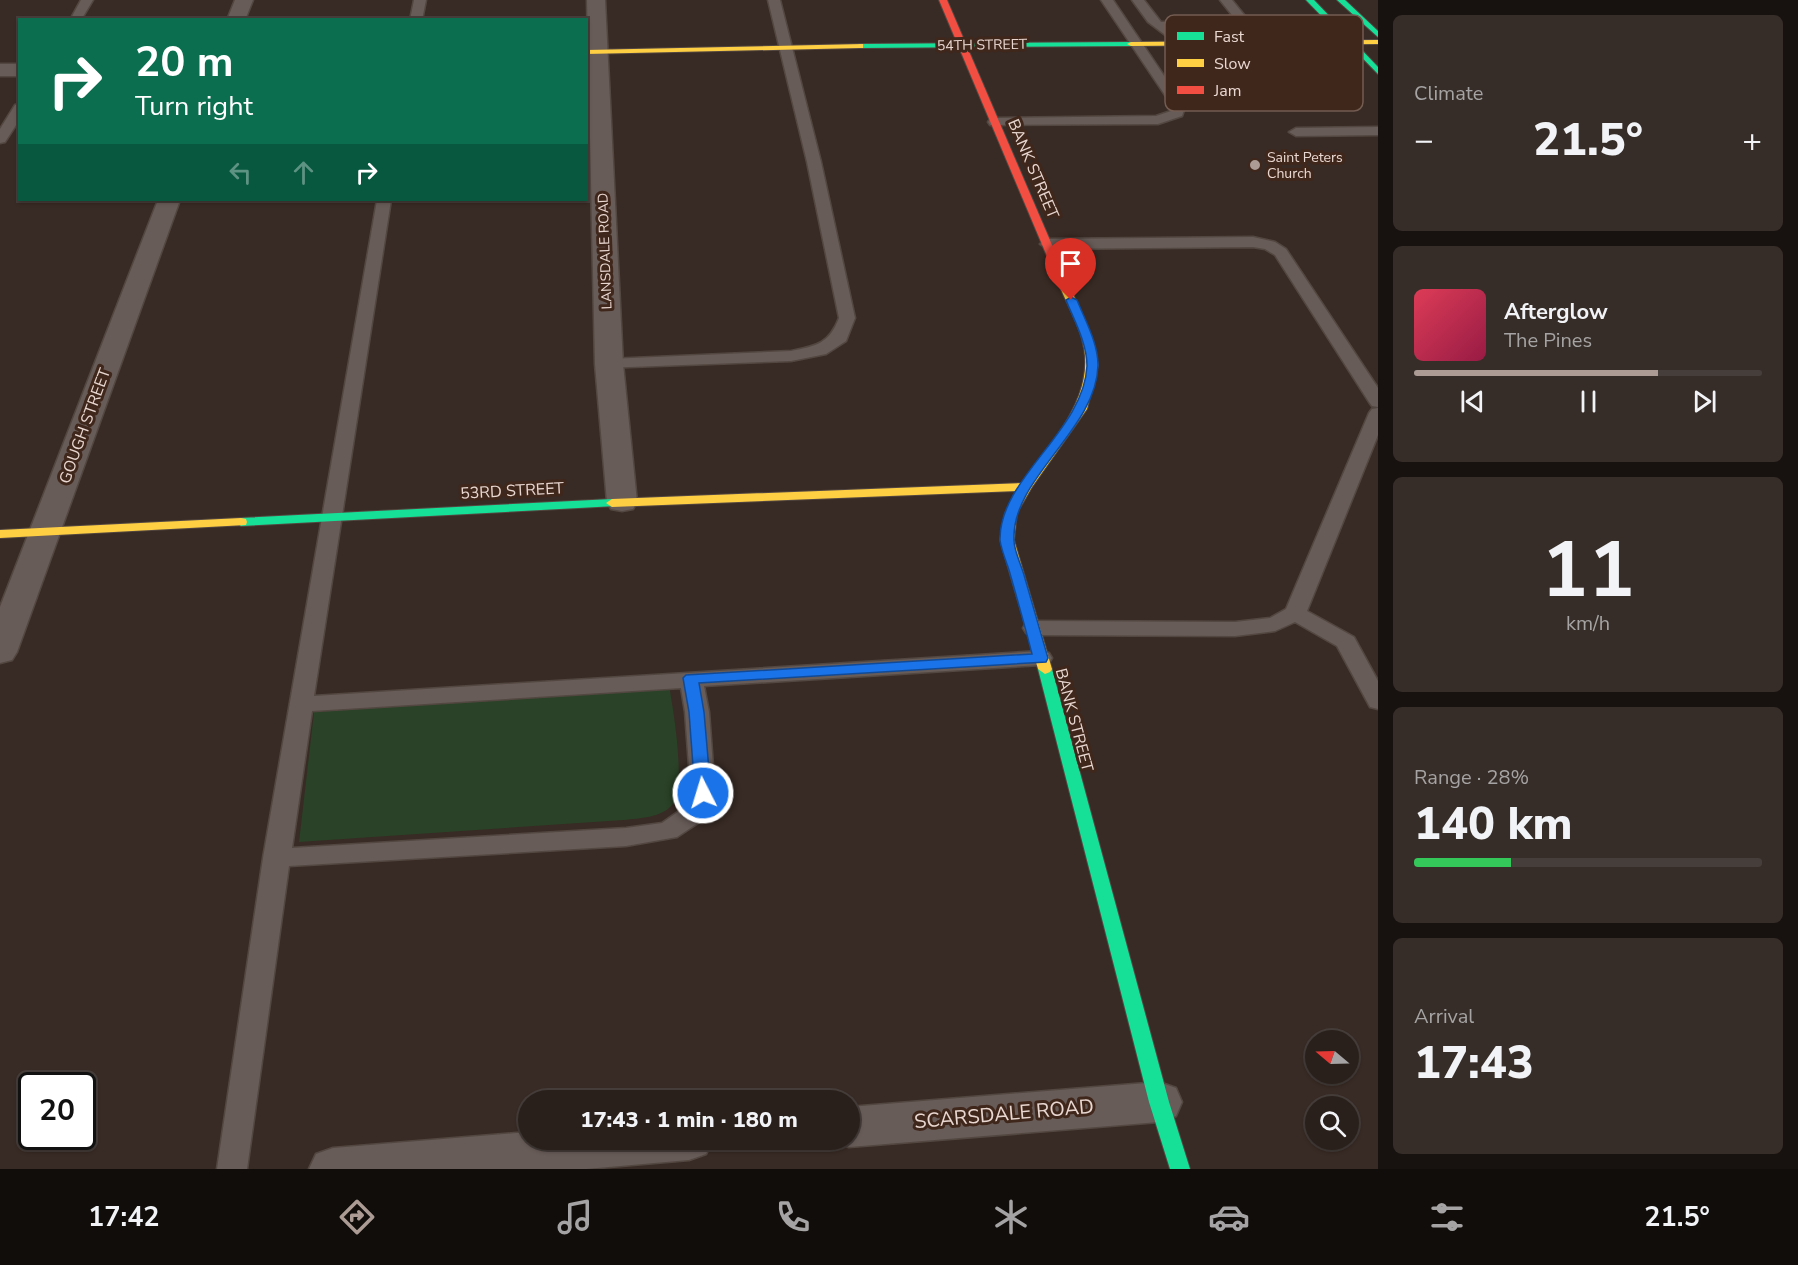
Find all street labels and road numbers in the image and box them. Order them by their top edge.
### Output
street label: 54TH STREET [937,35,1028,55]
street label: BANK STREET [1002,116,1064,223]
street label: LANSDALE ROAD [593,192,617,310]
street label: GOUGH STREET [54,365,116,487]
street label: 53RD STREET [460,477,565,505]
street label: BANK STREET [1050,666,1098,775]
street label: SCARSDALE ROAD [913,1093,1095,1135]

